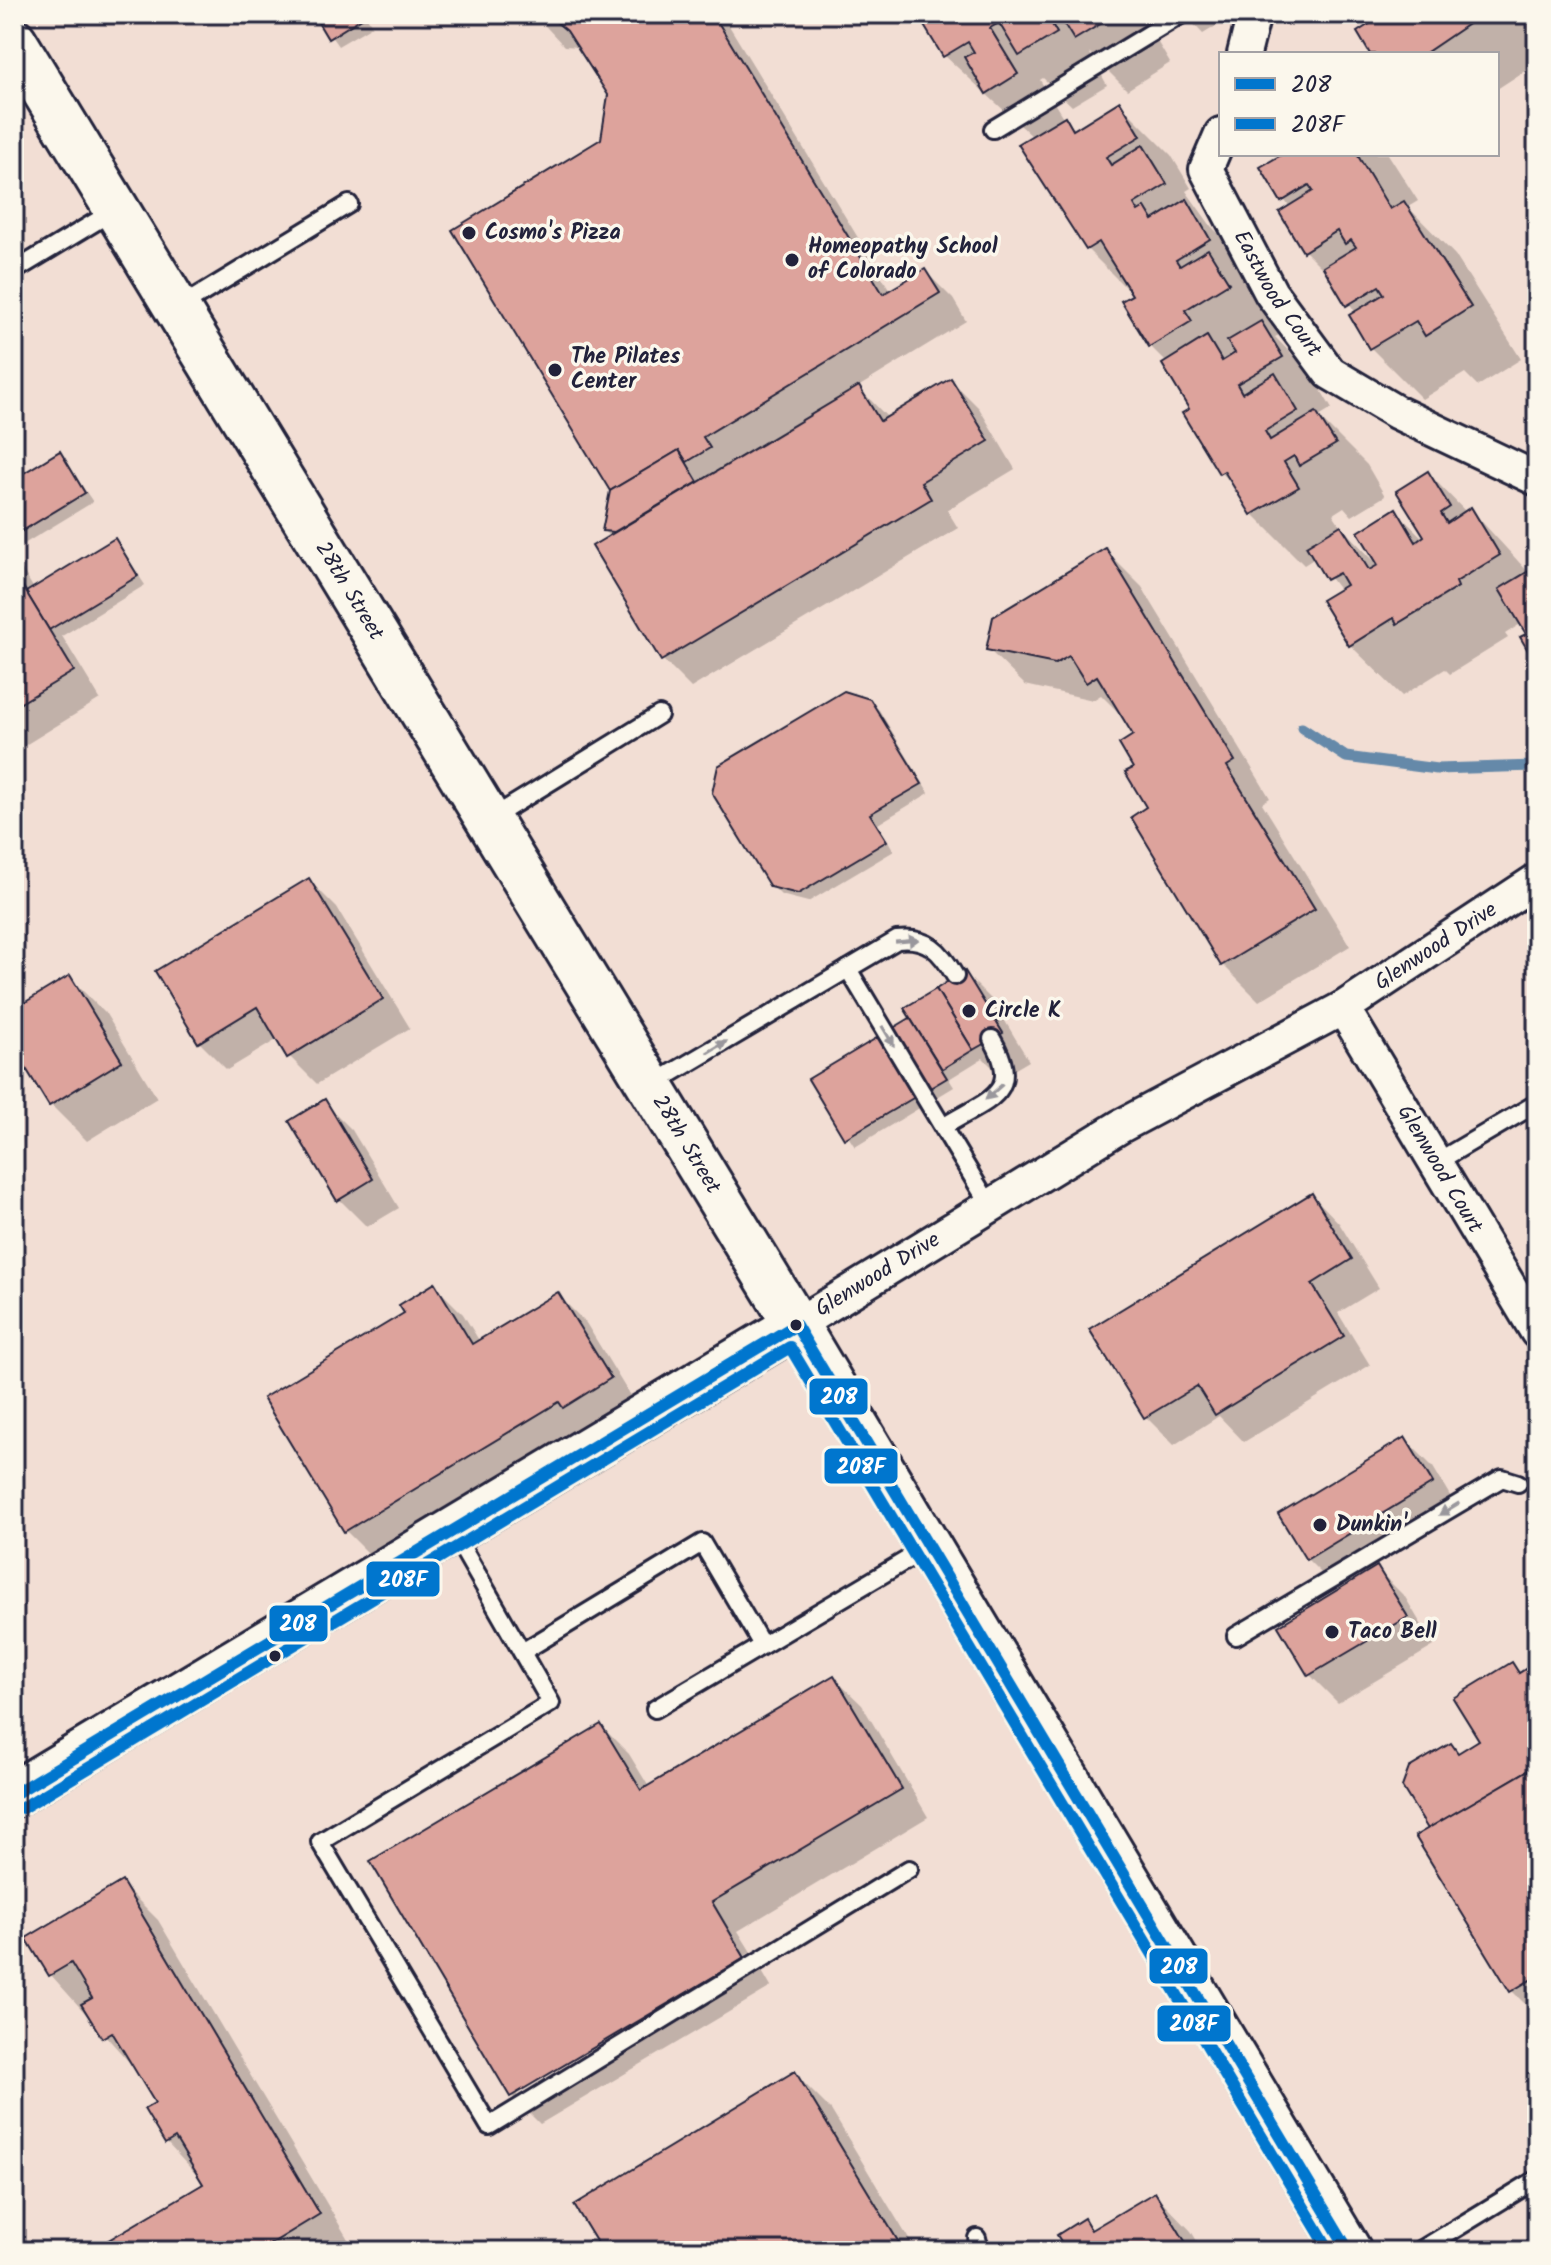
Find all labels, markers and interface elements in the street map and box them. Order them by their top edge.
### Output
legend [1219,52,1499,156]
text: 208 [1291,66,1332,105]
text: 208F [1291,106,1346,145]
place label: Cosmo's Pizza [485,216,621,251]
marker: Cosmo's Pizza [460,224,478,242]
street label: Eastwood Court [1224,224,1331,365]
place label: Homeopathy School of Colorado [808,230,998,290]
marker: Homeopathy School of Colorado [783,251,801,269]
place label: The Pilates Center [571,340,681,400]
marker: The Pilates Center [546,361,564,379]
street label: 28th Street [305,535,393,648]
street label: Glenwood Drive [1368,893,1505,1000]
one-way arrow [894,934,919,947]
place label: Circle K [985,994,1061,1029]
marker: Circle K [960,1002,978,1020]
one-way arrow [881,1025,895,1047]
one-way arrow [706,1040,728,1054]
one-way arrow [984,1083,1004,1101]
street label: 28th Street [642,1088,730,1201]
street label: Glenwood Court [1387,1098,1492,1241]
street label: Glenwood Drive [809,1223,947,1327]
unlabelled marker [788,1317,804,1333]
line badge: 208 [808,1377,869,1416]
text: 208 [820,1381,859,1416]
line badge: 208F [823,1447,899,1485]
text: 208F [836,1451,888,1486]
one-way arrow [1438,1502,1460,1516]
place label: Dunkin' [1336,1508,1408,1543]
marker: Dunkin' [1311,1516,1329,1534]
line badge: 208F [365,1560,441,1598]
text: 208F [378,1564,430,1599]
line badge: 208 [268,1604,329,1643]
text: 208 [279,1608,318,1643]
place label: Taco Bell [1348,1615,1437,1650]
marker: Taco Bell [1323,1623,1341,1641]
unlabelled marker [267,1648,283,1664]
line badge: 208 [1148,1947,1209,1985]
text: 208 [1160,1951,1199,1986]
line badge: 208F [1156,2004,1232,2043]
text: 208F [1169,2008,1221,2043]

